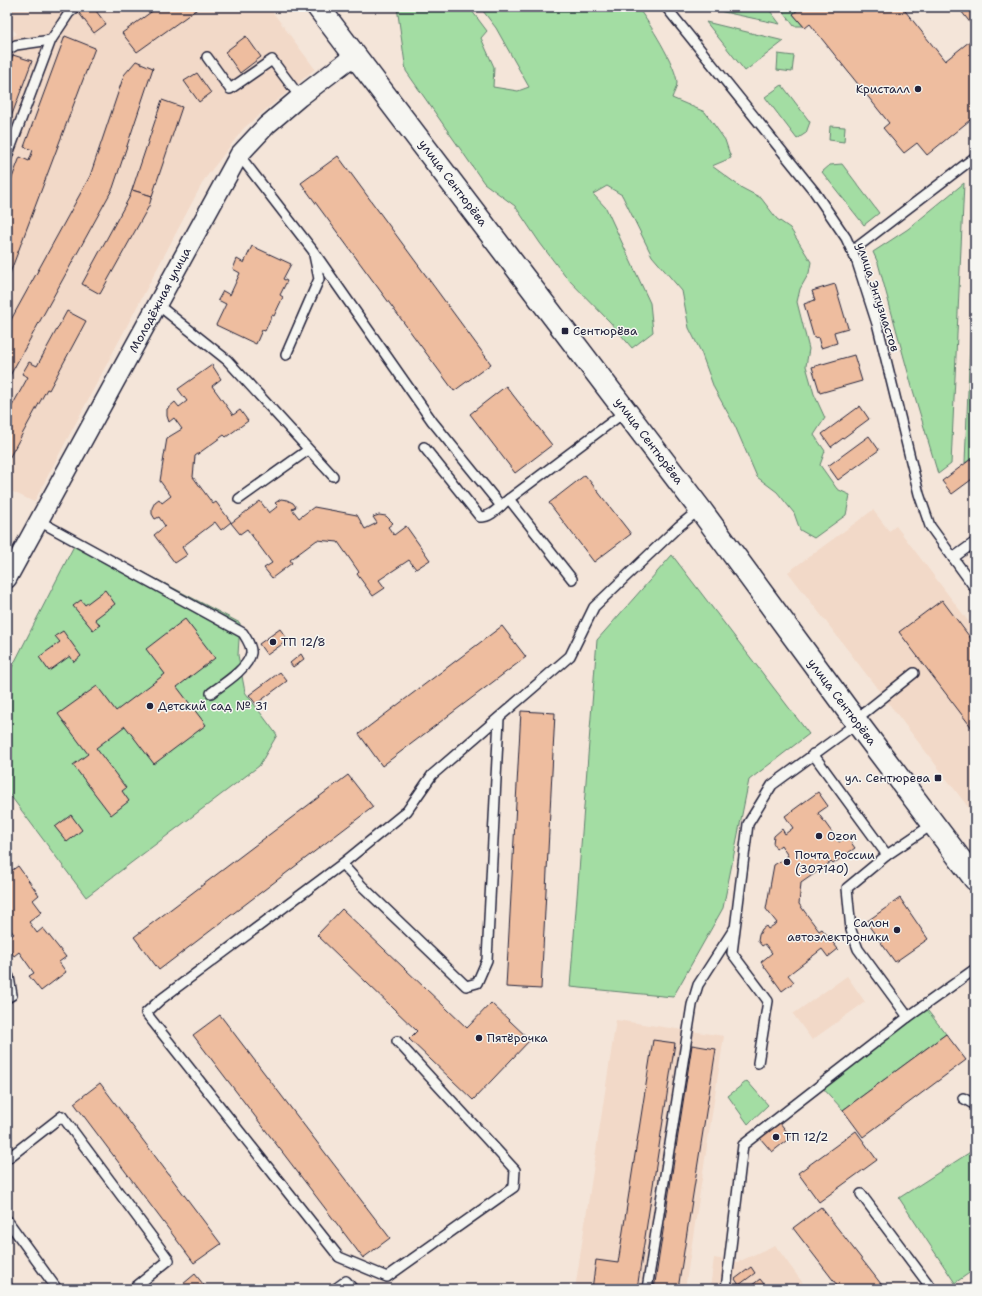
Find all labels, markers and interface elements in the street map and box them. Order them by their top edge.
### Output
place label: Кристалл [856,81,910,97]
marker: Кристалл [913,84,923,94]
street label: улица Сентюрёва [415,136,491,230]
street label: улица Энтузиастов [853,240,903,354]
street label: Молодёжная улица [126,244,195,355]
place label: Сентюрёва [573,323,638,339]
marker: Сентюрёва [560,326,570,336]
street label: улица Сентюрёва [611,394,687,488]
place label: ТП 12/8 [281,634,326,650]
marker: ТП 12/8 [268,637,278,647]
street label: улица Сентюрёва [804,655,880,749]
place label: Детский сад № 31 [158,698,267,714]
marker: Детский сад № 31 [145,701,155,711]
place label: ул. Сентюрева [845,770,931,786]
marker: ул. Сентюрева [933,773,943,783]
place label: Ozon [827,828,857,844]
marker: Ozon [814,831,824,841]
place label: Почта России (307140) [795,847,875,877]
marker: Почта России (307140) [782,857,792,867]
place label: Салон автоэлектроники [787,915,889,945]
marker: Салон автоэлектроники [892,925,902,935]
place label: Пятёрочка [487,1030,548,1046]
marker: Пятёрочка [474,1033,484,1043]
place label: ТП 12/2 [784,1129,828,1145]
marker: ТП 12/2 [771,1132,781,1142]

